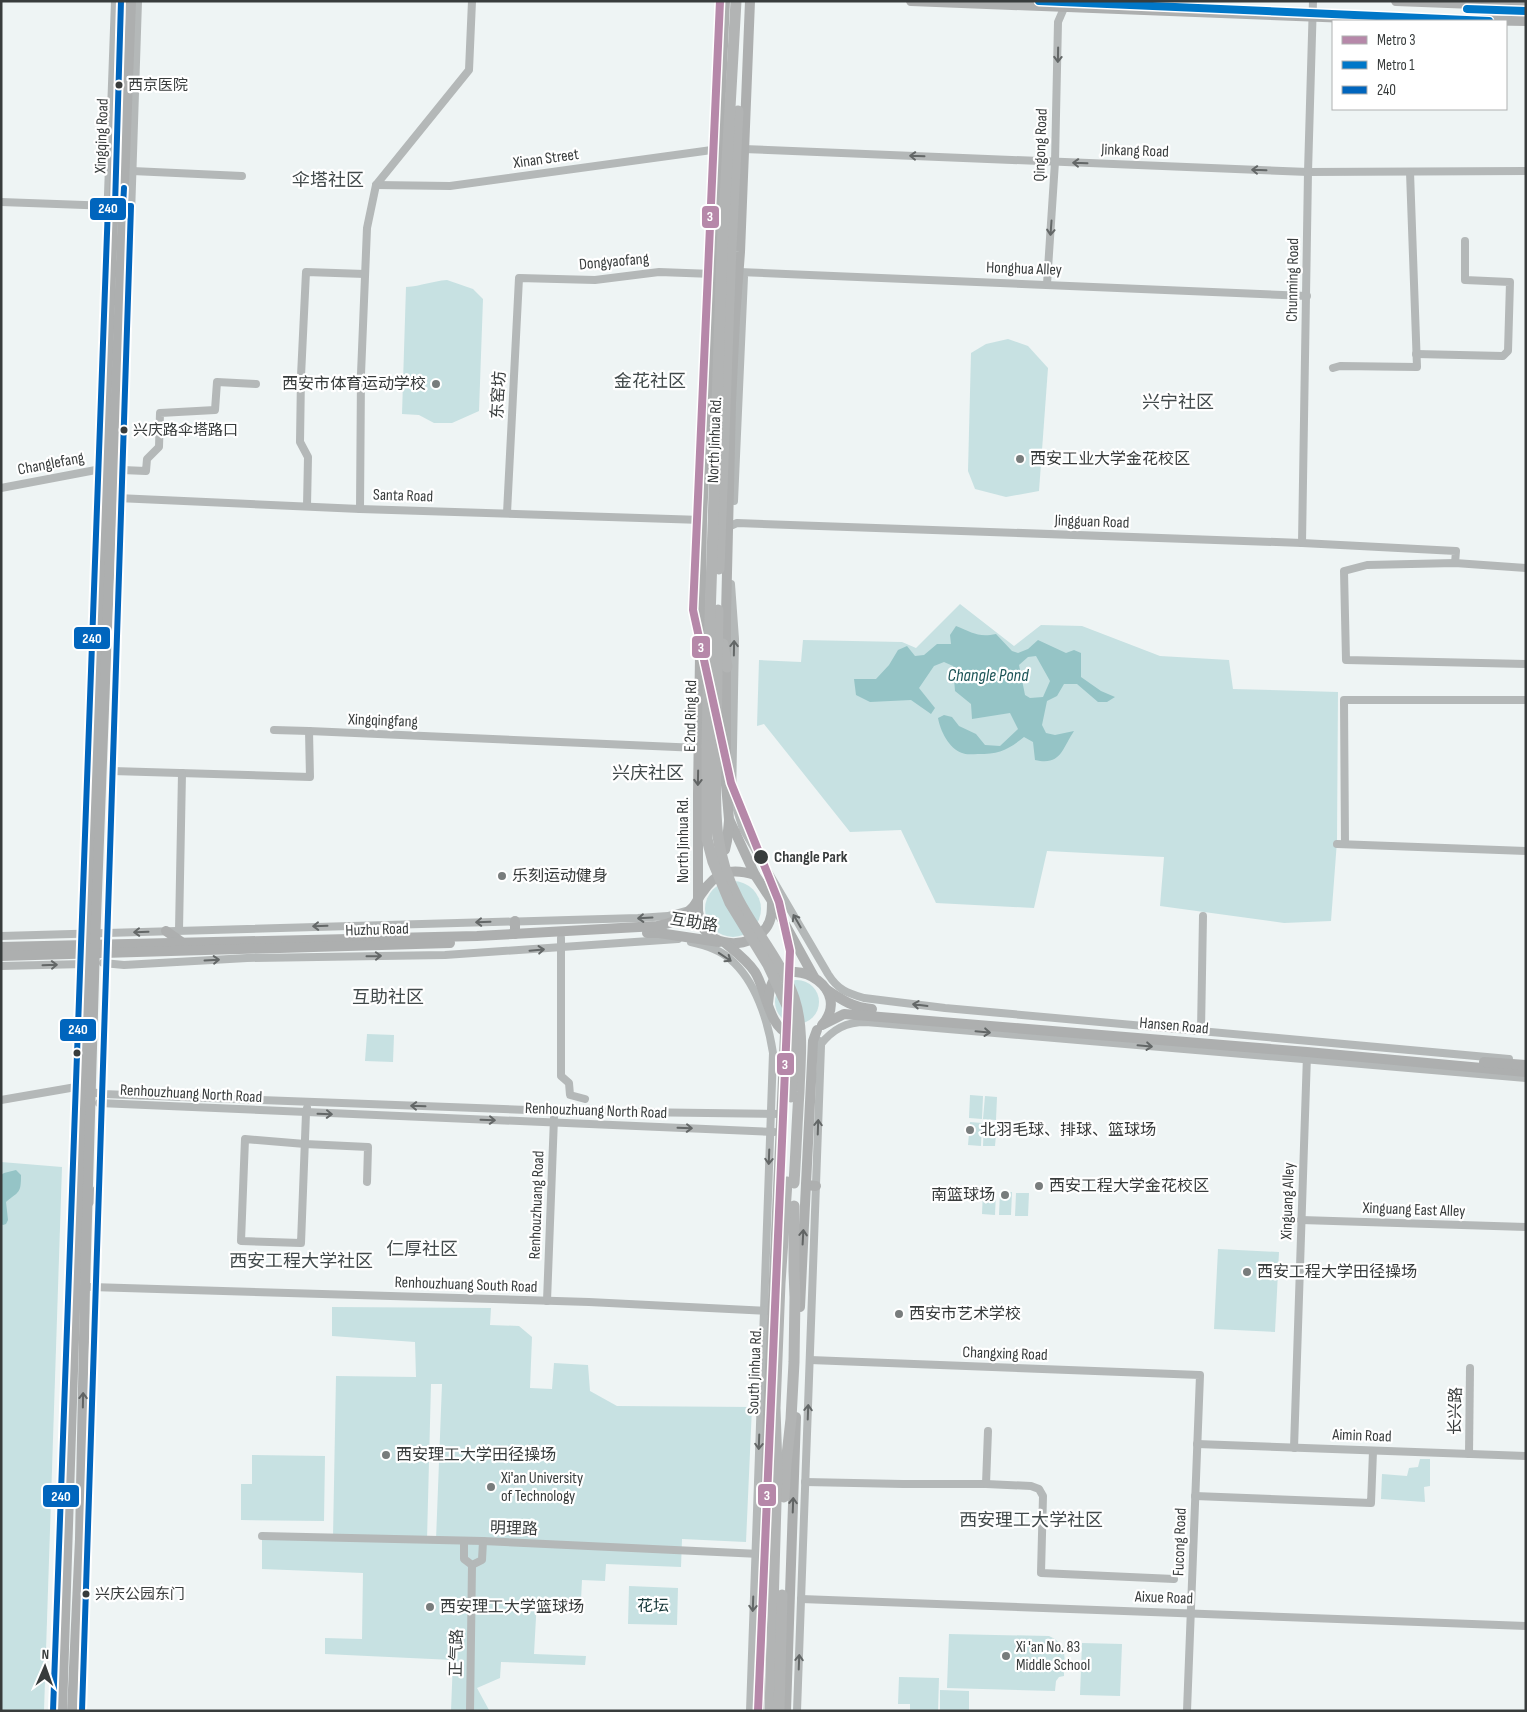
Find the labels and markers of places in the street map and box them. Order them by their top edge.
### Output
place label: 西京医院 [128,76,188,95]
marker: 西京医院 [114,80,124,90]
place label: 西安市体育运动学校 [282,375,426,394]
marker: 西安市体育运动学校 [430,378,442,390]
place label: 兴庆路伞塔路口 [133,421,238,440]
marker: 兴庆路伞塔路口 [119,425,129,435]
place label: 西安工业大学金花校区 [1030,450,1190,469]
marker: 西安工业大学金花校区 [1014,453,1026,465]
marker: Changle Park [752,848,770,866]
place label: Changle Park [774,848,848,867]
place label: 乐刻运动健身 [512,867,608,886]
marker: 乐刻运动健身 [496,870,508,882]
unlabelled marker [72,1048,82,1058]
place label: 北羽毛球、排球、篮球场 [980,1121,1156,1140]
marker: 北羽毛球、排球、篮球场 [964,1124,976,1136]
place label: 西安工程大学金花校区 [1049,1177,1209,1196]
marker: 西安工程大学金花校区 [1033,1180,1045,1192]
place label: 南篮球场 [931,1186,995,1205]
marker: 南篮球场 [999,1189,1011,1201]
place label: 西安工程大学田径操场 [1257,1263,1417,1282]
marker: 西安工程大学田径操场 [1241,1266,1253,1278]
place label: 西安市艺术学校 [909,1305,1021,1324]
marker: 西安市艺术学校 [893,1308,905,1320]
place label: 西安理工大学田径操场 [396,1446,556,1465]
marker: 西安理工大学田径操场 [380,1449,392,1461]
place label: Xi'an University of Technology [500,1469,583,1506]
marker: Xi'an University of Technology [485,1481,497,1493]
place label: 兴庆公园东门 [95,1585,185,1604]
marker: 兴庆公园东门 [81,1589,91,1599]
place label: 西安理工大学篮球场 [440,1598,584,1617]
marker: 西安理工大学篮球场 [424,1601,436,1613]
place label: Xi 'an No. 83 Middle School [1015,1638,1090,1675]
marker: Xi 'an No. 83 Middle School [1000,1650,1012,1662]

